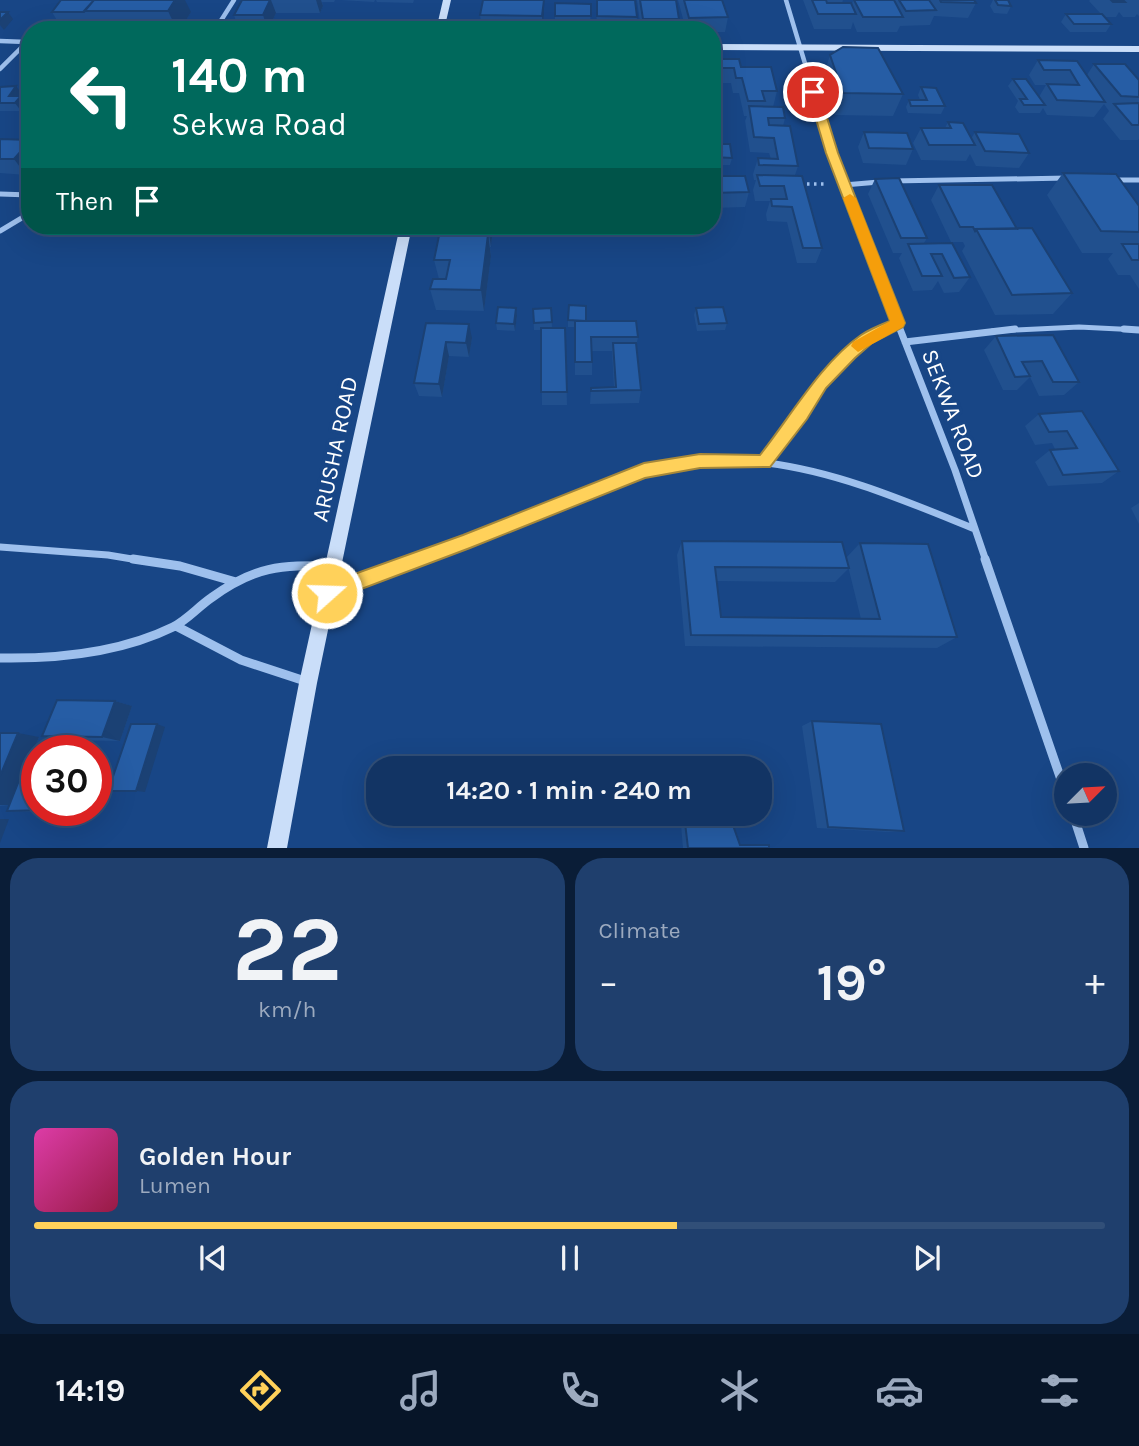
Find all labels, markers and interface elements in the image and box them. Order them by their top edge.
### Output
text: 140 m [171,47,308,104]
icon: left [56,49,147,140]
pin [783,62,843,122]
icon: arrive [794,73,832,111]
text: Sekwa Road [171,106,347,143]
icon: arrive [128,182,166,220]
text: Then [56,186,114,217]
street label: SEKWA ROAD [916,345,990,483]
street label: ARUSHA ROAD [306,374,364,524]
position arrow [290,556,364,630]
speed limit sign: 30 [21,735,112,826]
north arrow [1054,763,1116,826]
map controls [1054,763,1117,826]
text: 14:20 · 1 min · 240 m [446,775,692,806]
text: 22 [232,897,342,1003]
text: Climate [599,917,681,944]
text: 19° [817,952,887,1013]
text: − [599,960,618,1005]
text: + [1085,960,1105,1005]
text: km/h [258,996,316,1023]
text: Golden Hour [139,1141,291,1172]
text: Lumen [139,1172,211,1199]
icon: previous [194,1239,232,1277]
icon: pause [551,1239,589,1277]
icon: next [908,1239,946,1277]
icon: directions [236,1366,285,1415]
icon: music [396,1366,445,1415]
icon: phone [555,1366,604,1415]
icon: climate [715,1366,764,1415]
icon: car [875,1366,924,1415]
icon: filters [1035,1366,1084,1415]
text: 14:19 [55,1372,125,1409]

